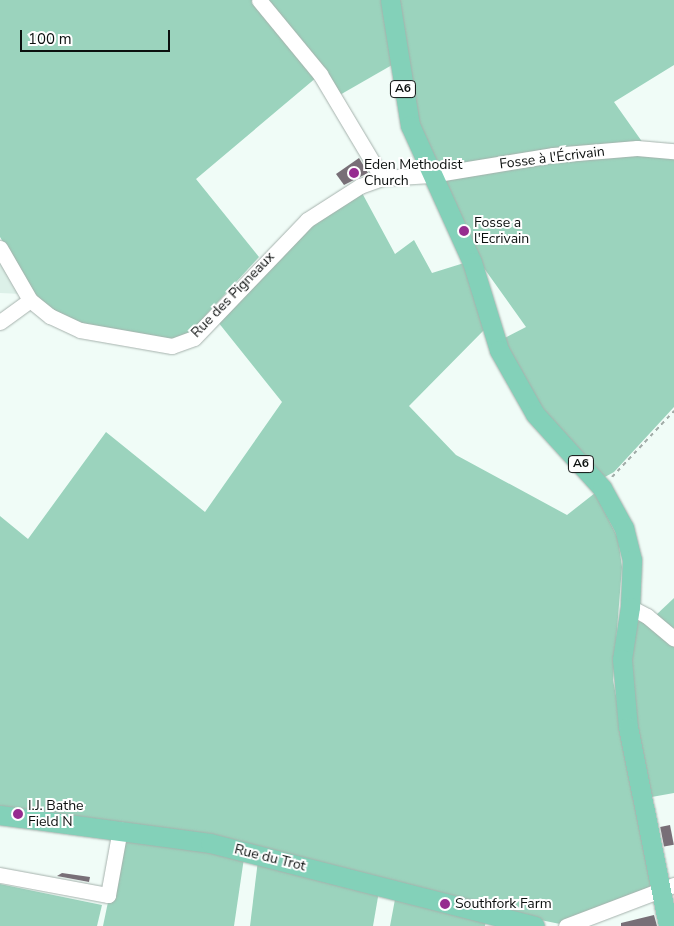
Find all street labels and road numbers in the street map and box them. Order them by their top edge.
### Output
road number: A6 [389,80,417,98]
street label: Fosse à l'Écrivain [498,143,606,173]
street label: Rue des Pigneaux [188,249,278,341]
road number: A6 [567,454,595,474]
street label: Rue du Trot [233,841,307,875]

